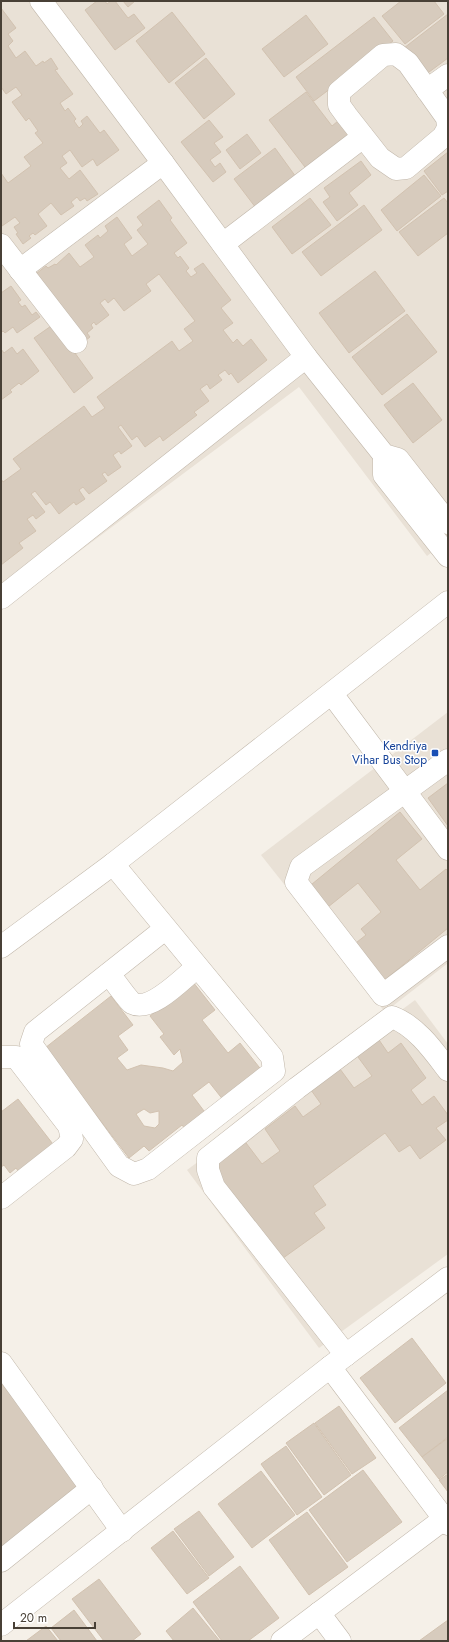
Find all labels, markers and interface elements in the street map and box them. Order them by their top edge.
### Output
place label: Kendriya Vihar Bus Stop [352,737,427,769]
marker: Kendriya Vihar Bus Stop [430,748,440,758]
scale bar [14,1604,95,1630]
text: 20 m [20,1609,47,1627]

